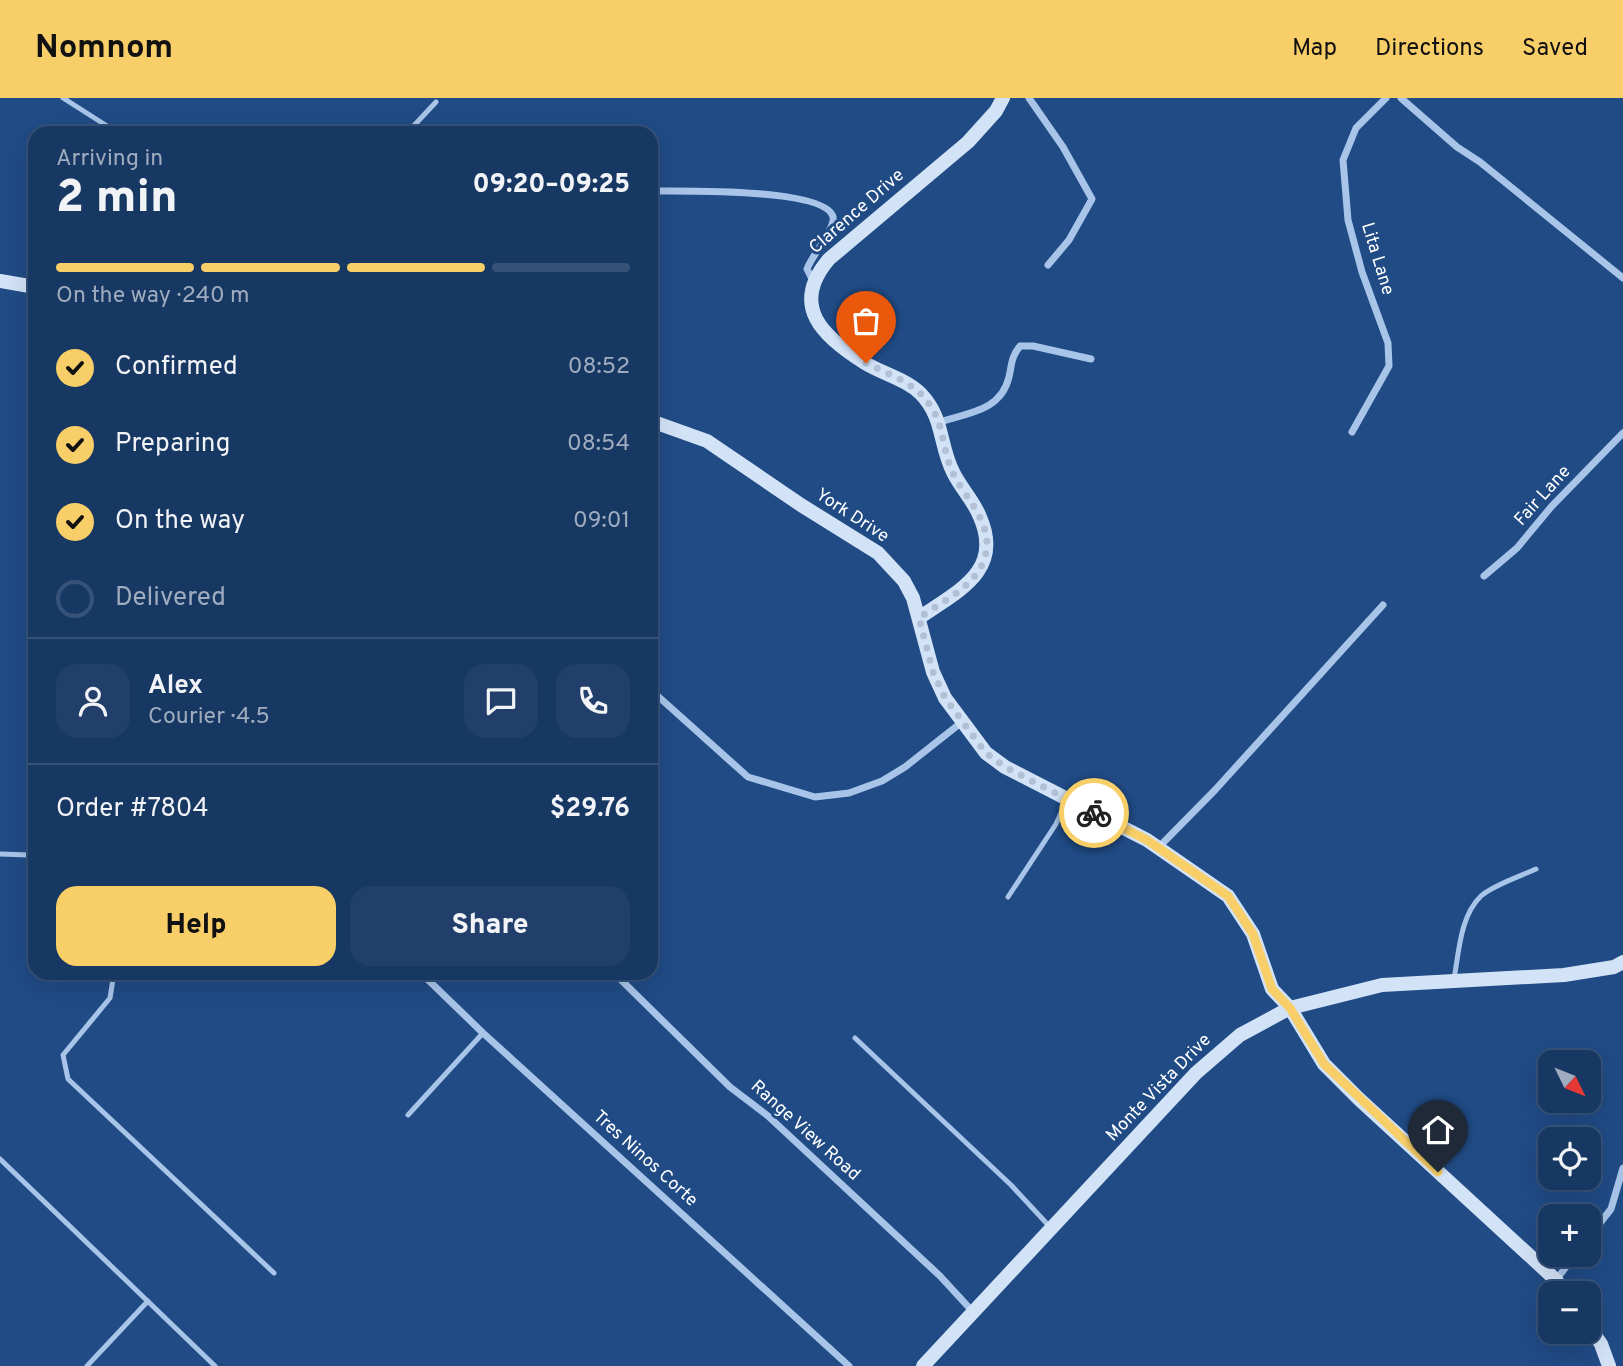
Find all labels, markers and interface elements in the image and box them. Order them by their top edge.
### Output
text: Nomnom [35,28,173,70]
text: Map [1292,34,1337,64]
text: Directions [1375,34,1484,64]
text: Saved [1522,34,1588,64]
text: Arriving in [56,145,163,174]
street label: Clarence Drive [805,164,909,260]
text: 09:20–09:25 [473,169,630,202]
text: 2 min [56,170,178,229]
street label: Lita Lane [1355,220,1399,298]
text: On the way · 240 m [56,282,250,311]
pin [836,291,896,363]
icon: bag [847,302,885,340]
icon: check [56,349,94,387]
text: Confirmed [115,351,238,384]
text: 08:52 [568,353,630,382]
icon: check [56,426,94,464]
text: Preparing [115,428,230,461]
text: 08:54 [567,430,630,459]
street label: Fair Lane [1510,461,1576,531]
street label: York Drive [811,484,893,548]
icon: check [56,503,94,541]
text: On the way [115,505,245,538]
text: 09:01 [573,507,630,536]
text: Delivered [115,582,226,615]
button: person [56,664,130,738]
button: chat [464,664,538,738]
button: phone [556,664,630,738]
text: Alex [148,670,203,703]
text: Courier · 4.5 [148,703,270,732]
courier [1059,778,1129,848]
text: Order #7804 [56,793,209,826]
text: $29.76 [550,793,630,826]
icon: bike [1075,794,1113,832]
button: Help [56,886,336,966]
button: Share [350,886,630,966]
street label: Monte Vista Drive [1102,1029,1216,1147]
north arrow [1538,1050,1601,1113]
map controls [1538,1050,1601,1344]
street label: Range View Road [745,1076,865,1186]
pin [1408,1100,1468,1172]
street label: Tres Ninos Corte [588,1106,702,1212]
icon: home [1419,1111,1457,1149]
button: locate [1538,1127,1601,1190]
button: + [1538,1204,1601,1267]
button: − [1538,1281,1601,1344]

